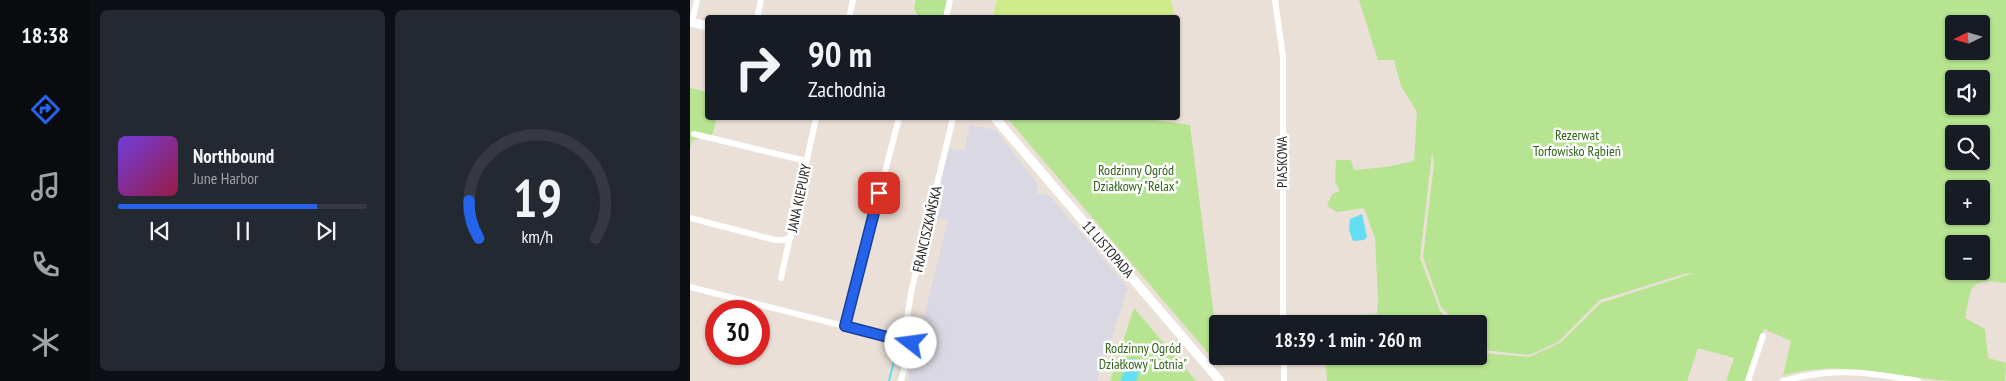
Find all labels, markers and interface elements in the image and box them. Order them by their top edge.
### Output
north arrow [1945,15,1990,60]
map controls [1945,15,1990,280]
text: 18:38 [21,21,69,49]
text: 90 m [808,31,872,77]
icon: right [725,35,790,100]
button: sound [1945,70,1990,115]
text: Zachodnia [808,75,886,103]
icon: directions [28,92,63,127]
button: search [1945,125,1990,170]
park label: Rezerwat Torfowisko Rąbień [1533,126,1621,160]
street label: PIASKOWA [1273,136,1291,188]
text: Northbound [193,144,274,168]
park label: Rodzinny Ogród Działkowy "Relax" [1093,161,1179,195]
street label: JANA KIEPURY [783,162,815,235]
text: 19 [513,164,562,231]
text: June Harbor [193,168,258,188]
icon: music [28,169,63,204]
pin [858,172,900,214]
icon: arrive [865,179,893,207]
button: + [1945,180,1990,225]
street label: FRANCISZKAŃSKA [908,184,946,274]
icon: previous [146,217,174,245]
icon: pause [229,217,257,245]
icon: next [312,217,340,245]
street label: 11 LISTOPADA [1078,217,1138,282]
text: km/h [522,225,553,248]
button: − [1945,235,1990,280]
icon: phone [28,247,63,282]
speed limit sign: 30 [705,300,770,365]
position arrow [884,316,936,368]
icon: climate [28,325,63,360]
text: 18:39 · 1 min · 260 m [1275,328,1421,352]
park label: Rodzinny Ogród Działkowy "Lotnia" [1099,339,1187,373]

